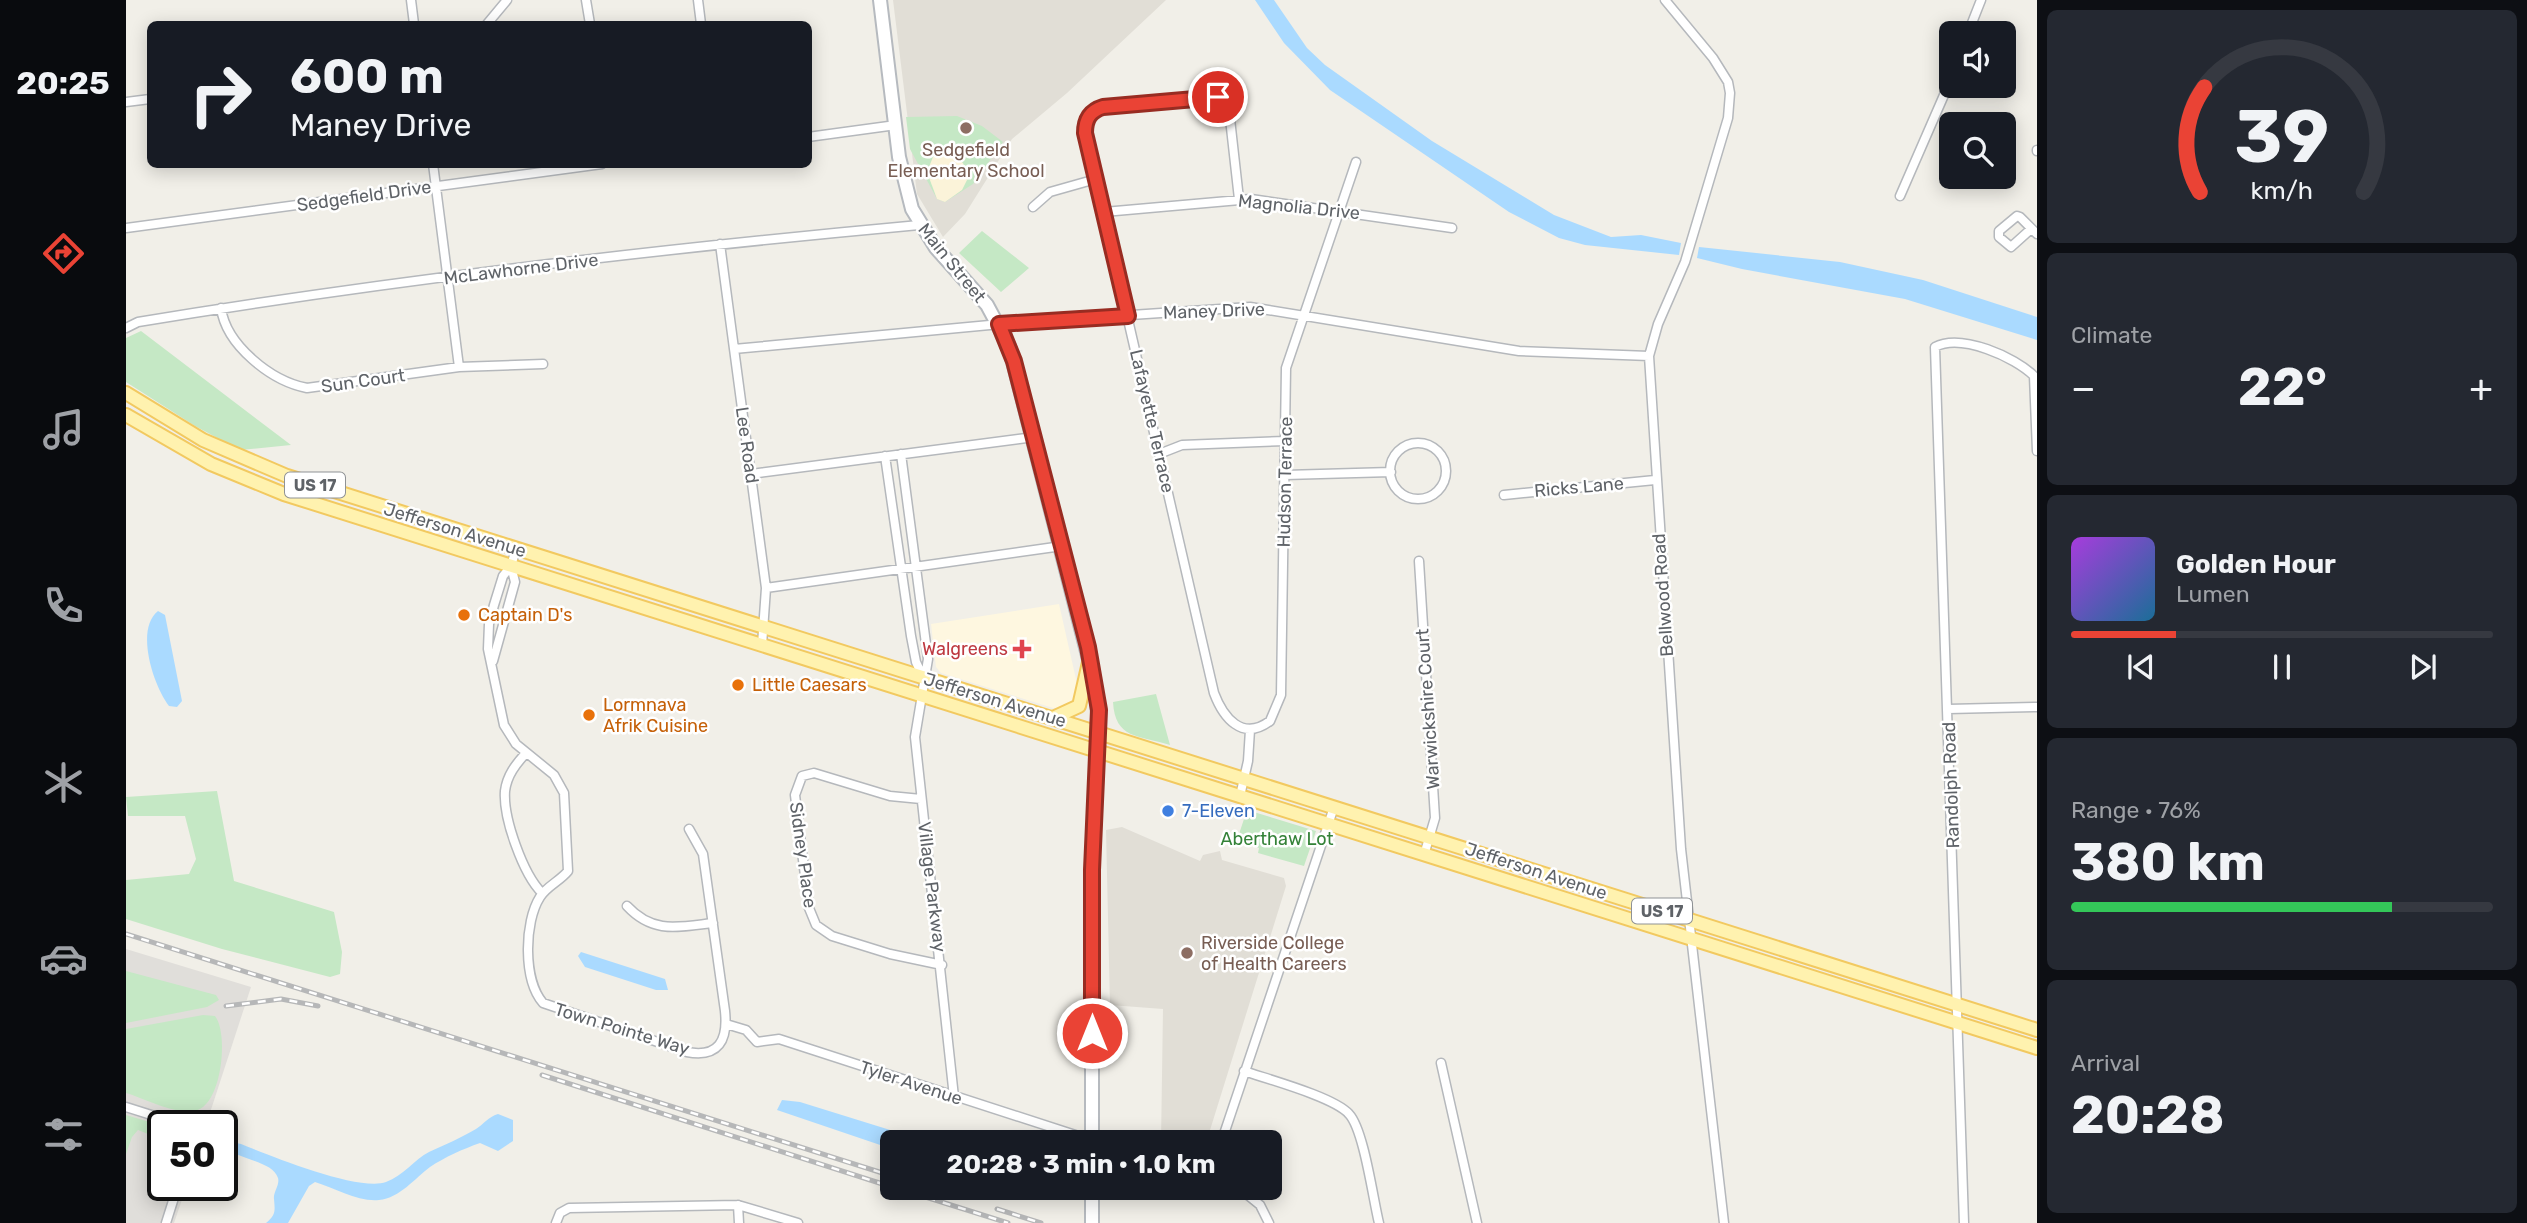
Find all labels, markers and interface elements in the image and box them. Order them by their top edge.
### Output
map controls [1939,21,2016,189]
button: sound [1939,21,2016,98]
text: 600 m [290,47,444,105]
icon: right [175,49,266,140]
text: 20:25 [16,64,110,102]
pin [1188,67,1248,127]
icon: arrive [1199,78,1237,116]
text: 39 [2235,95,2329,181]
text: Maney Drive [290,106,471,144]
button: search [1939,112,2016,189]
marker: Sedgefield Elementary School [958,120,974,136]
place label: Sedgefield Elementary School [887,139,1045,182]
street label: Sedgefield Drive [295,176,433,216]
text: km/h [2251,176,2313,205]
street label: Magnolia Drive [1237,190,1361,224]
street label: Main Street [913,219,991,307]
icon: directions [39,229,88,278]
street label: McLawhorne Drive [442,249,600,289]
street label: Maney Drive [1163,298,1265,324]
text: Climate [2071,321,2152,349]
street label: Lafayette Terrace [1125,347,1179,495]
text: 22° [2238,356,2327,418]
street label: Sun Court [320,364,406,398]
text: − [2071,365,2096,411]
text: + [2469,365,2493,411]
icon: music [39,405,88,454]
street label: Lee Road [731,405,763,485]
street label: Hudson Terrace [1273,416,1297,548]
road number: US 17 [285,472,345,498]
street label: Ricks Lane [1533,472,1625,502]
street label: Jefferson Avenue [381,498,529,562]
street label: Bellwood Road [1648,533,1678,657]
text: Golden Hour [2176,549,2336,580]
text: Lumen [2176,580,2250,608]
icon: phone [39,581,88,630]
place label: Captain D's [478,604,572,626]
marker: Captain D's [456,607,472,623]
street label: Warwickshire Court [1411,628,1445,790]
place label: Walgreens [922,638,1008,660]
marker: Walgreens [1014,641,1030,657]
icon: previous [2122,648,2160,686]
icon: pause [2263,648,2301,686]
icon: next [2404,648,2442,686]
street label: Jefferson Avenue [921,668,1069,732]
place label: Little Caesars [752,674,867,696]
marker: Little Caesars [730,677,746,693]
place label: Lormnava Afrik Cuisine [603,694,708,737]
marker: Lormnava Afrik Cuisine [581,707,597,723]
street label: Randolph Road [1938,721,1964,849]
icon: climate [39,758,88,807]
text: Range · 76% [2071,796,2201,824]
place label: 7-Eleven [1182,800,1255,822]
street label: Sidney Place [785,801,821,909]
marker: 7-Eleven [1160,803,1176,819]
street label: Village Parkway [913,821,951,954]
park label: Aberthaw Lot [1220,828,1334,850]
text: 380 km [2071,831,2265,893]
street label: Jefferson Avenue [1462,838,1610,904]
road number: US 17 [1632,898,1692,923]
place label: Riverside College of Health Careers [1201,932,1347,975]
icon: car [39,934,88,983]
marker: Riverside College of Health Careers [1179,945,1195,961]
position arrow [1055,996,1129,1070]
street label: Town Pointe Way [552,998,692,1060]
text: Arrival [2071,1049,2140,1077]
street label: Tyler Avenue [857,1056,965,1110]
text: 20:28 [2071,1084,2224,1146]
icon: filters [39,1110,88,1159]
speed limit sign: 50 [147,1110,238,1201]
text: 20:28 · 3 min · 1.0 km [947,1149,1216,1180]

